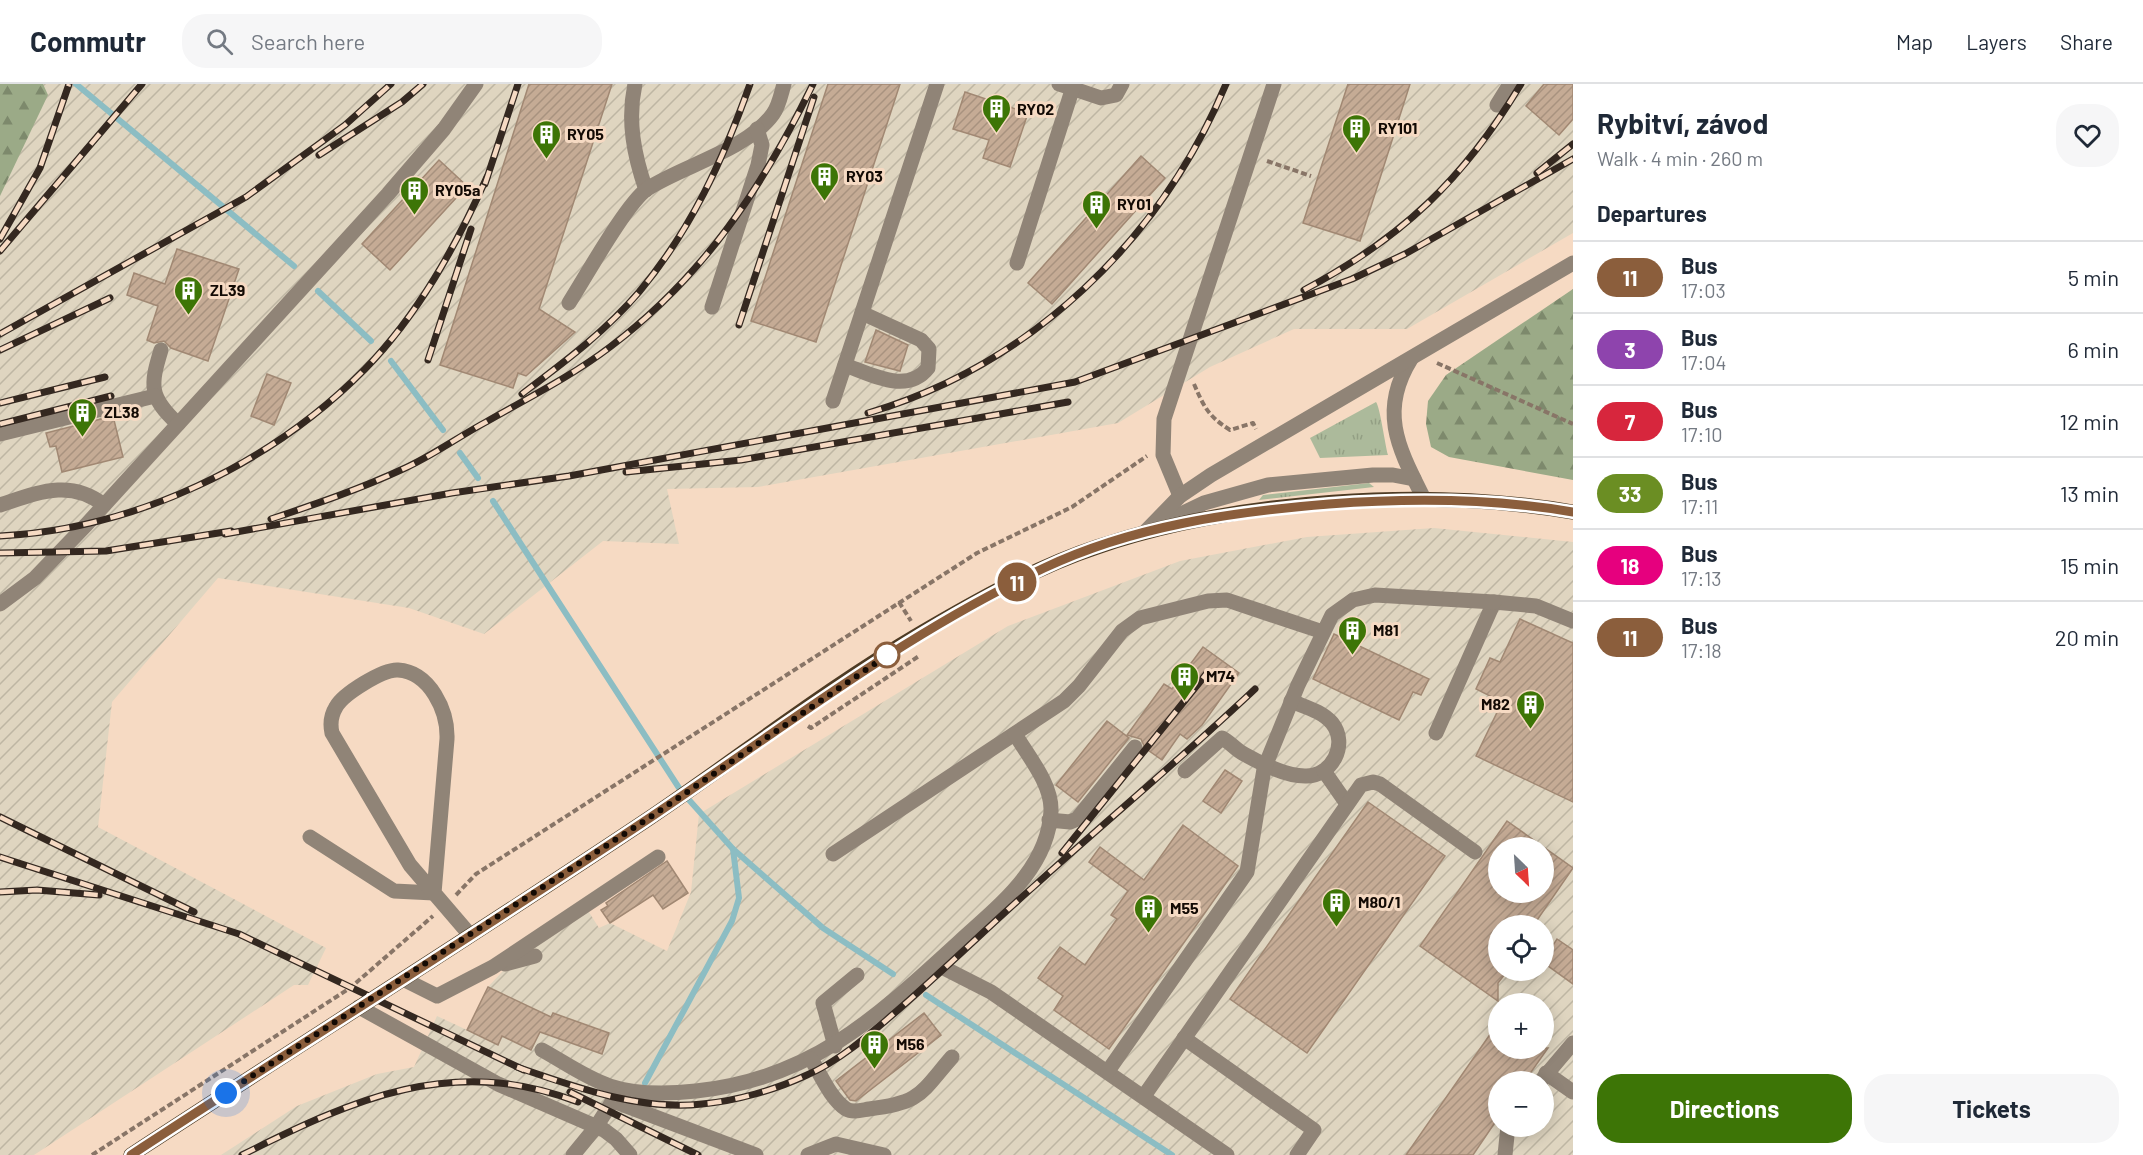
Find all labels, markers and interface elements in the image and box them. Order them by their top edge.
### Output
search box [182,14,602,68]
text: Commutr [30,24,146,58]
icon: search [203,25,236,58]
text: Search here [251,28,365,54]
text: Map [1896,29,1933,54]
text: Layers [1966,29,2027,54]
text: Share [2060,29,2113,54]
building icon: RY02 [980,93,1012,135]
place label: RY02 [1017,99,1054,118]
button: heart [2056,104,2119,167]
text: Rybitví, závod [1597,106,1768,140]
building icon: RY101 [1341,112,1373,154]
building icon: RY05 [530,118,562,160]
place label: RY101 [1378,118,1418,137]
place label: RY05 [567,124,604,143]
text: Walk · 4 min · 260 m [1597,146,1763,170]
building icon: RY03 [809,160,841,202]
place label: RY03 [846,166,883,185]
building icon: RY05a [398,174,430,216]
place label: RY05a [435,180,480,199]
building icon: RY01 [1080,188,1112,230]
place label: RY01 [1117,194,1151,213]
text: Departures [1597,200,1707,226]
text: Bus [1681,252,1718,278]
text: 5 min [2068,264,2119,290]
text: 11 [1622,265,1638,290]
building icon: ZL39 [173,274,205,316]
text: 17:03 [1681,278,1726,302]
place label: ZL39 [210,280,245,299]
text: Bus [1681,324,1718,350]
text: 6 min [2068,336,2119,362]
text: 3 [1624,337,1636,362]
text: 17:04 [1681,350,1727,374]
building icon: ZL38 [67,396,99,438]
text: Bus [1681,396,1718,422]
place label: ZL38 [104,402,140,421]
text: 12 min [2059,408,2119,434]
text: 7 [1625,409,1635,434]
text: 17:10 [1681,422,1723,446]
text: Bus [1681,468,1718,494]
text: 13 min [2060,480,2119,506]
text: 33 [1619,481,1641,506]
text: 17:11 [1681,494,1718,518]
text: Bus [1681,540,1718,566]
text: 15 min [2060,552,2119,578]
text: 18 [1621,553,1639,578]
line badge: 11 [990,562,1044,602]
text: 17:13 [1681,566,1722,590]
text: 11 [1009,570,1025,595]
text: Bus [1681,612,1718,638]
building icon: M81 [1336,614,1368,656]
place label: M81 [1373,620,1399,639]
text: 20 min [2055,624,2119,650]
text: 11 [1622,625,1638,650]
text: 17:18 [1681,638,1722,662]
unlabelled marker [874,642,900,668]
building icon: M74 [1169,660,1201,702]
place label: M74 [1206,666,1235,685]
building icon: M82 [1515,688,1547,730]
place label: M82 [1481,694,1510,713]
north arrow [1488,837,1554,903]
map controls [1488,837,1554,1137]
building icon: M80/1 [1321,886,1353,928]
building icon: M55 [1133,892,1165,934]
place label: M80/1 [1358,892,1400,911]
place label: M55 [1170,898,1199,917]
button: locate [1488,915,1554,981]
button: + [1488,993,1554,1059]
building icon: M56 [859,1028,891,1070]
place label: M56 [896,1034,925,1053]
button: − [1488,1071,1554,1137]
button: Directions [1597,1074,1852,1143]
button: Tickets [1864,1074,2119,1143]
your location [211,1078,241,1108]

